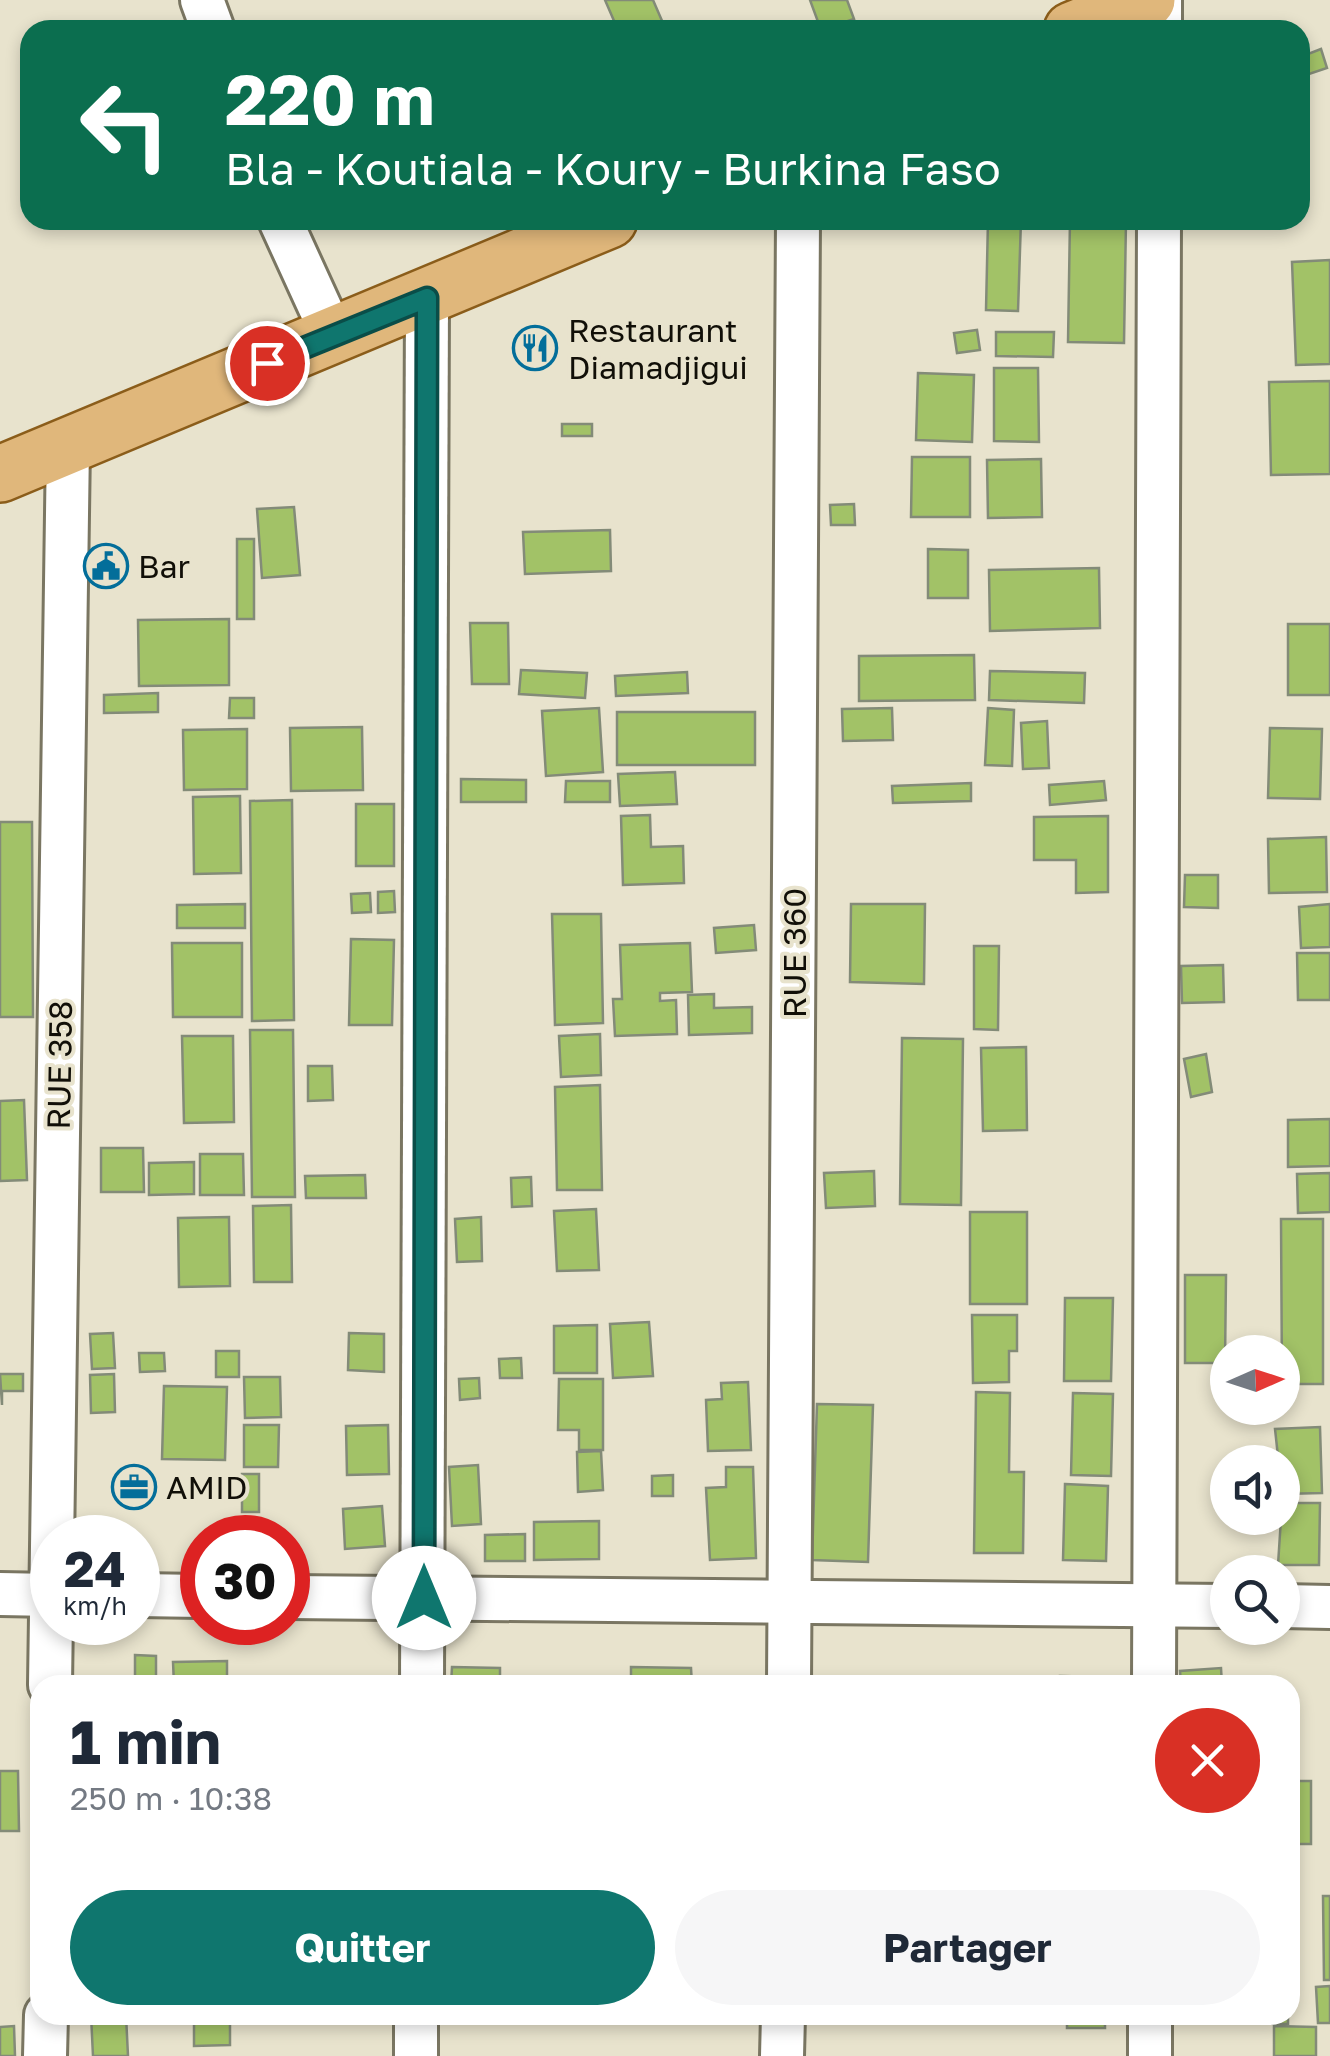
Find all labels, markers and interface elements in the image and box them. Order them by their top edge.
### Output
text: 220 m [225,56,435,140]
icon: left [60,60,190,190]
text: Bla - Koutiala - Koury - Burkina Faso [225,141,1001,195]
place label: Restaurant Diamadjigui [568,311,748,386]
pin [225,321,310,406]
restaurant icon: Restaurant Diamadjigui [512,325,558,371]
icon: arrive [240,336,295,391]
public building icon: Bar [83,543,129,589]
place label: Bar [138,547,190,585]
street label: RUE 360 [775,888,813,1018]
street label: RUE 358 [39,1000,79,1130]
north arrow [1210,1335,1300,1425]
map controls [1210,1335,1300,1645]
button: sound [1210,1445,1300,1535]
office icon: AMID [111,1464,157,1510]
place label: AMID [166,1468,247,1506]
speed limit sign: 30 [180,1515,310,1645]
text: 24 [64,1538,126,1598]
position arrow [372,1546,476,1650]
button: search [1210,1555,1300,1645]
text: km/h [63,1590,127,1621]
text: 1 min [70,1705,221,1777]
button: close [1155,1708,1260,1813]
text: 250 m · 10:38 [70,1779,272,1817]
button: Quitter [70,1890,655,2005]
button: Partager [675,1890,1260,2005]

